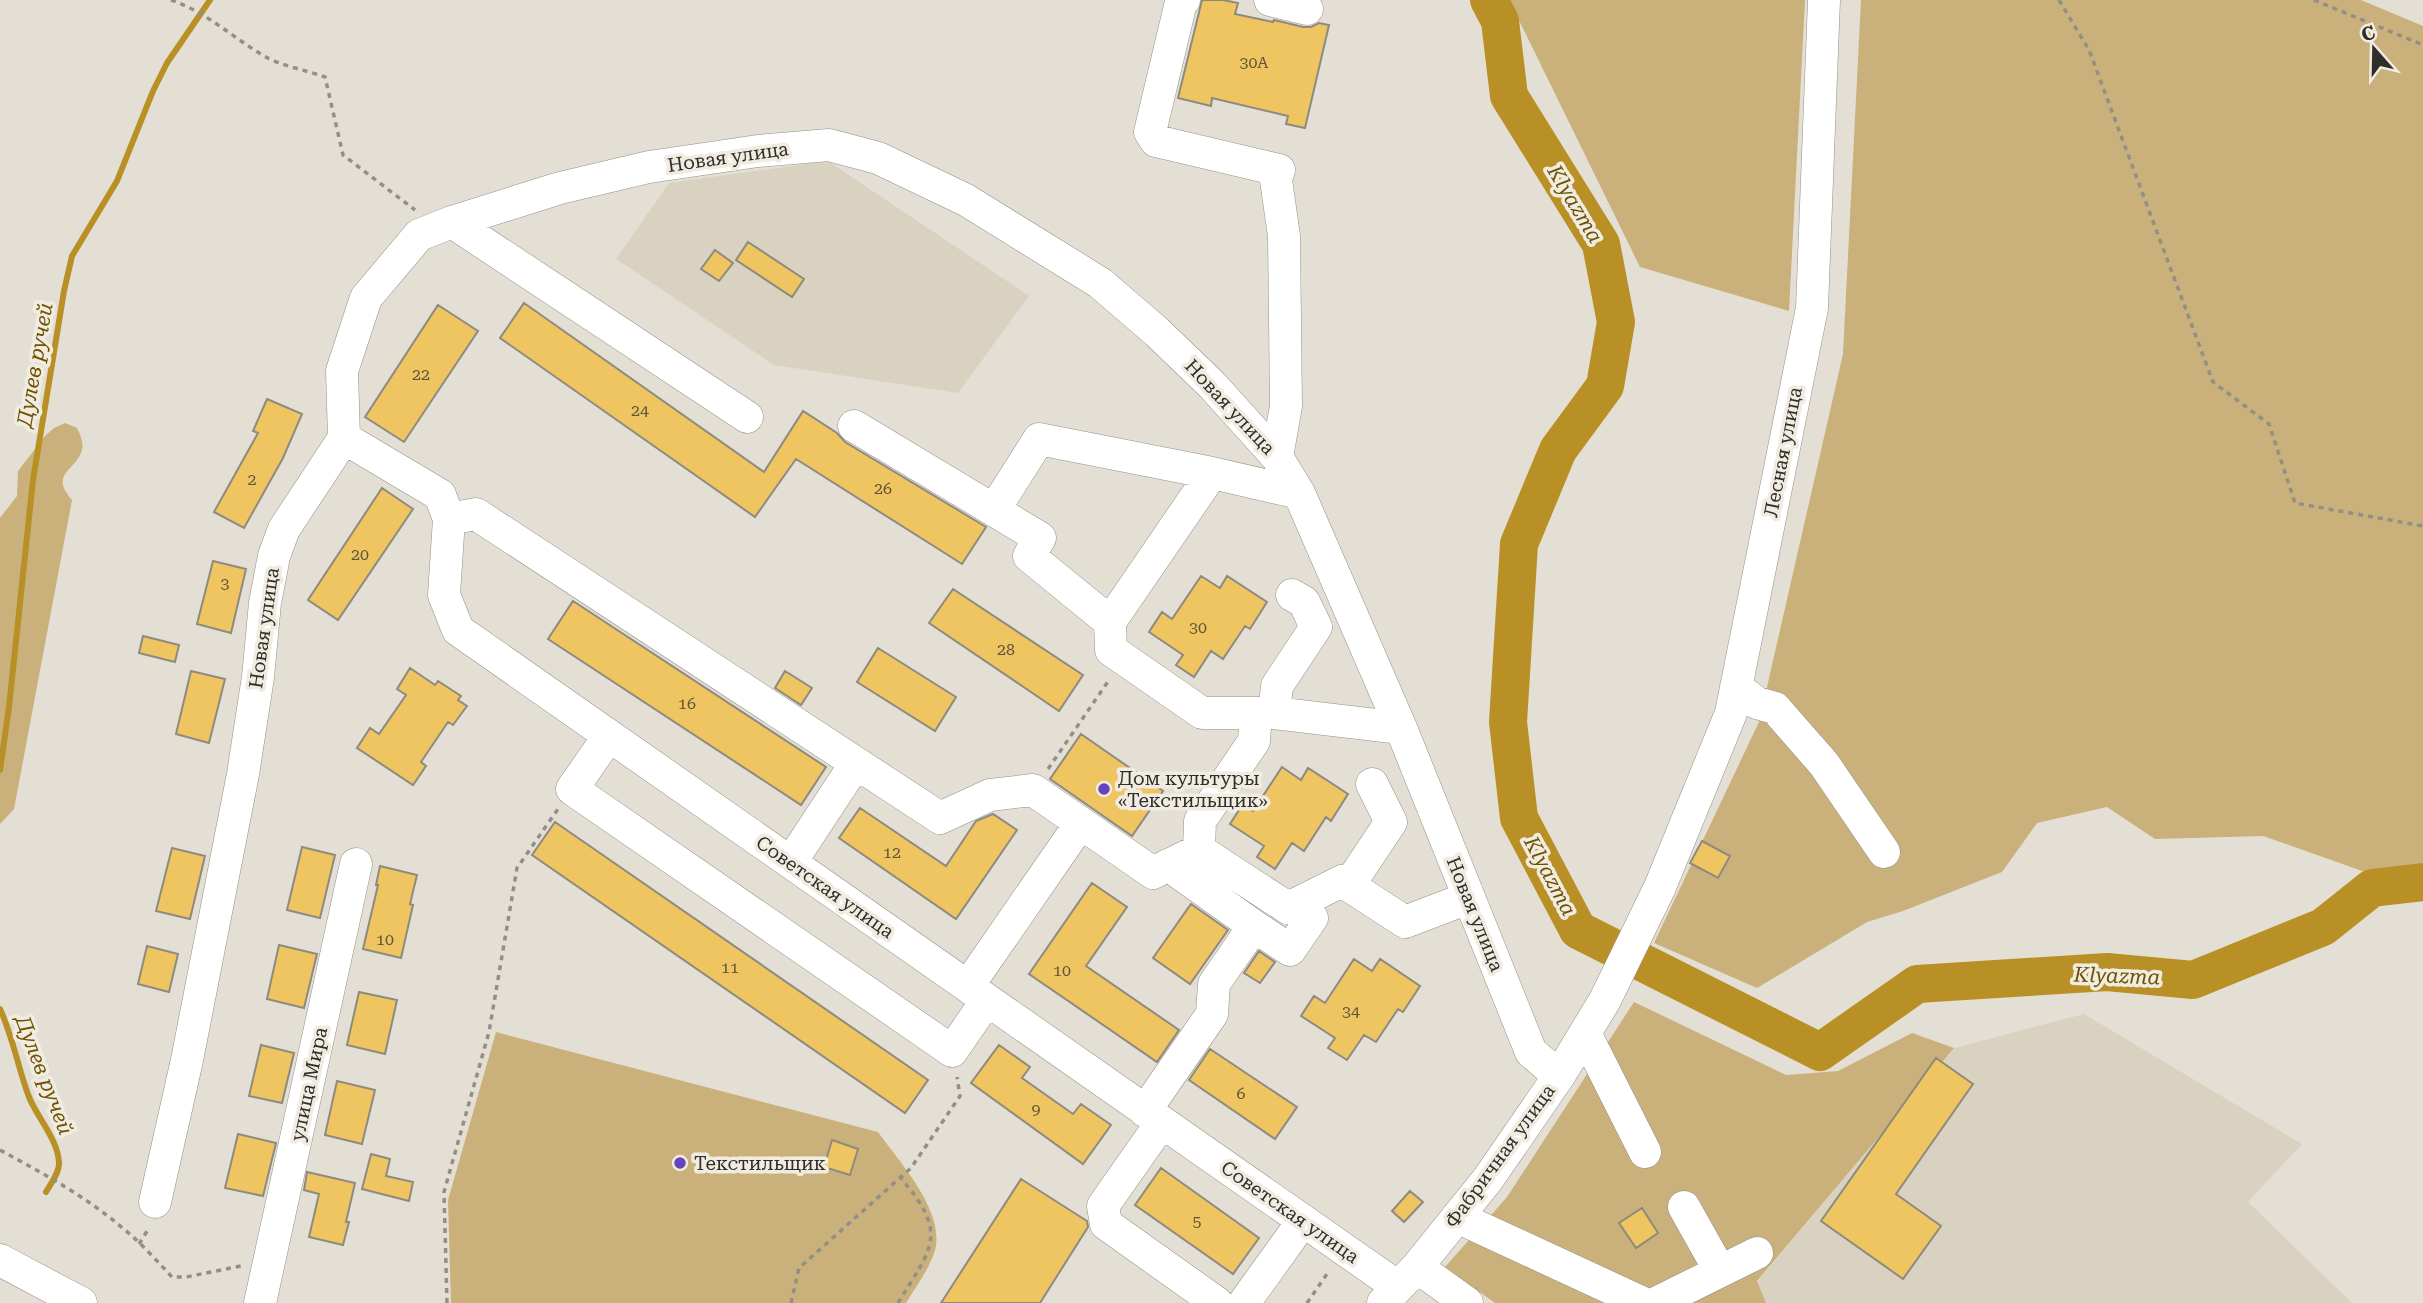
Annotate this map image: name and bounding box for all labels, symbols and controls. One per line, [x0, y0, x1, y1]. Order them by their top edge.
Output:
north arrow [2339, 14, 2409, 84]
text: С [2358, 20, 2379, 47]
house number: 30А [1239, 53, 1269, 72]
street label: Новая улица [666, 137, 791, 177]
water label: Klyazma [1542, 160, 1608, 247]
water label: Дулев ручей [12, 301, 58, 431]
street label: Новая улица [1180, 355, 1280, 460]
house number: 22 [412, 365, 430, 384]
street label: Лесная улица [1759, 384, 1807, 519]
house number: 24 [631, 401, 649, 420]
house number: 2 [248, 470, 257, 489]
house number: 26 [874, 479, 892, 498]
house number: 20 [351, 545, 369, 564]
street label: Новая улица [244, 565, 284, 690]
house number: 3 [221, 574, 230, 593]
house number: 30 [1189, 618, 1207, 637]
house number: 28 [997, 640, 1015, 659]
house number: 16 [678, 694, 696, 713]
place label: Дом культуры «Текстильщик» [1118, 767, 1268, 812]
marker: Дом культуры «Текстильщик» [1096, 781, 1112, 797]
street label: Советская улица [752, 831, 899, 944]
water label: Klyazma [1519, 831, 1581, 920]
house number: 12 [883, 843, 901, 862]
street label: Новая улица [1441, 853, 1509, 975]
house number: 10 [376, 930, 394, 949]
house number: 11 [721, 958, 739, 977]
house number: 10 [1053, 961, 1071, 980]
water label: Klyazma [2072, 962, 2161, 990]
house number: 34 [1342, 1002, 1360, 1021]
water label: Дулев ручей [10, 1010, 78, 1138]
street label: улица Мира [286, 1024, 332, 1143]
street label: Фабричная улица [1440, 1079, 1560, 1232]
house number: 6 [1237, 1084, 1246, 1103]
house number: 9 [1032, 1100, 1041, 1119]
place label: Текстильщик [694, 1152, 826, 1175]
marker: Текстильщик [672, 1155, 688, 1171]
street label: Советская улица [1217, 1156, 1364, 1269]
house number: 5 [1193, 1212, 1202, 1231]

